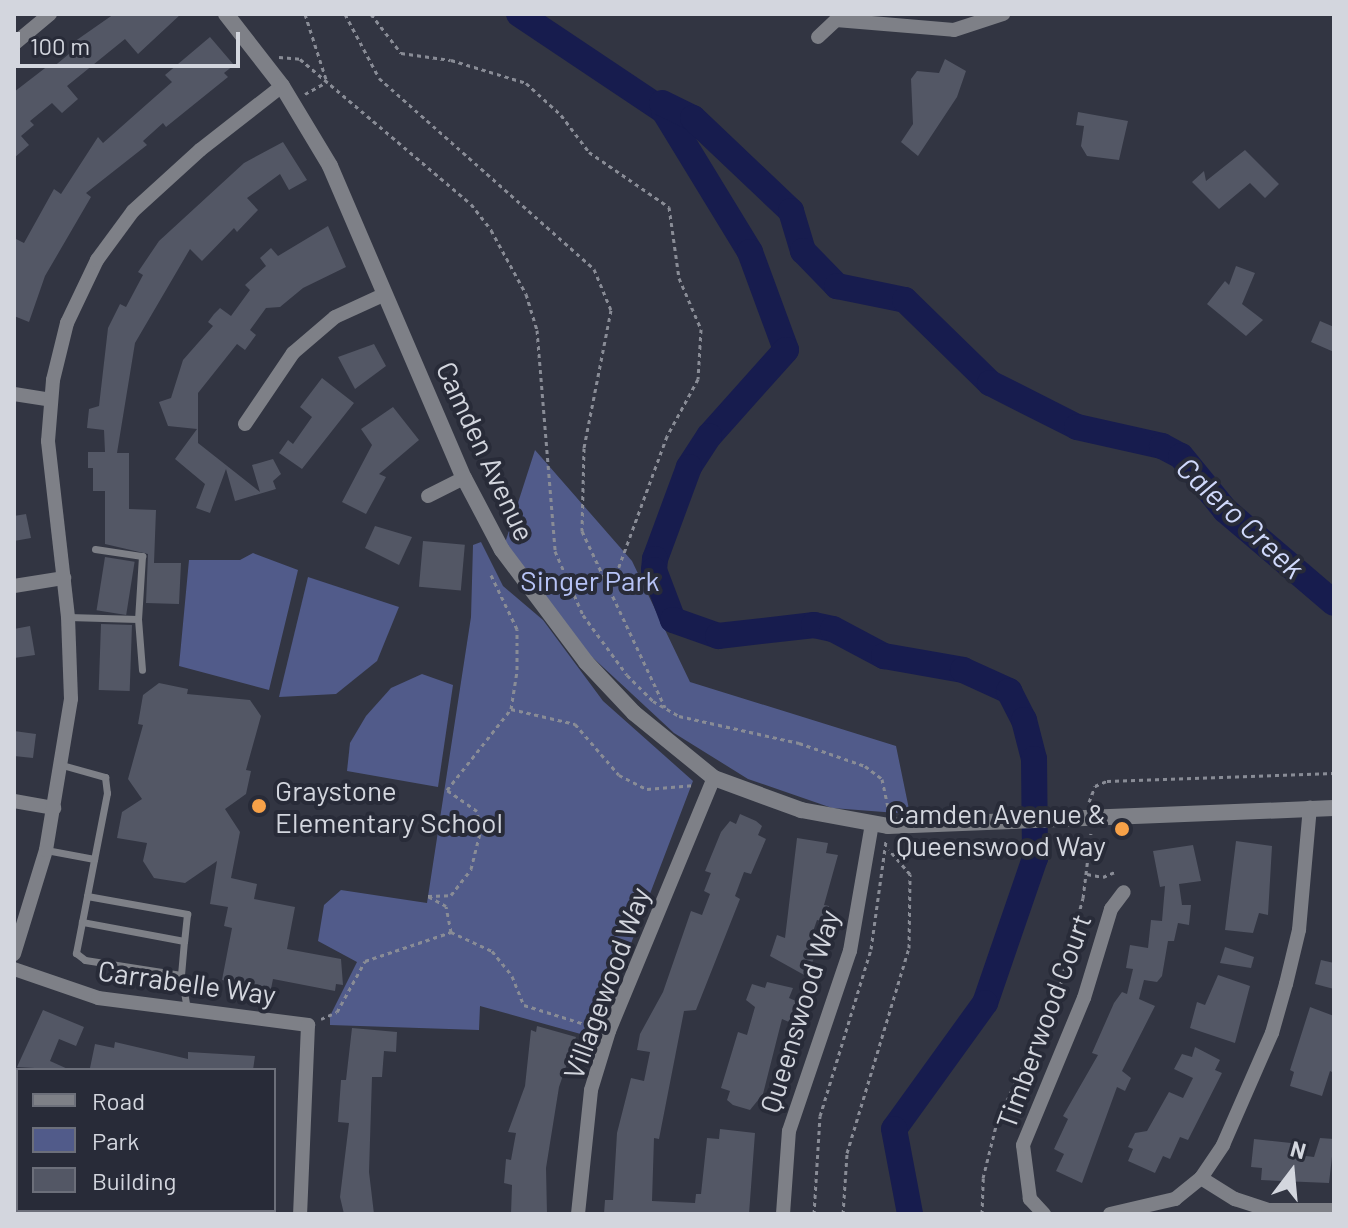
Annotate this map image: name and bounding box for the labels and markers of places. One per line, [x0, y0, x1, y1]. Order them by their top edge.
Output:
place label: Graystone Elementary School [275, 773, 503, 839]
place label: Camden Avenue & Queenswood Way [888, 796, 1106, 862]
marker: Graystone Elementary School [250, 797, 268, 815]
marker: Camden Avenue & Queenswood Way [1113, 820, 1131, 838]

